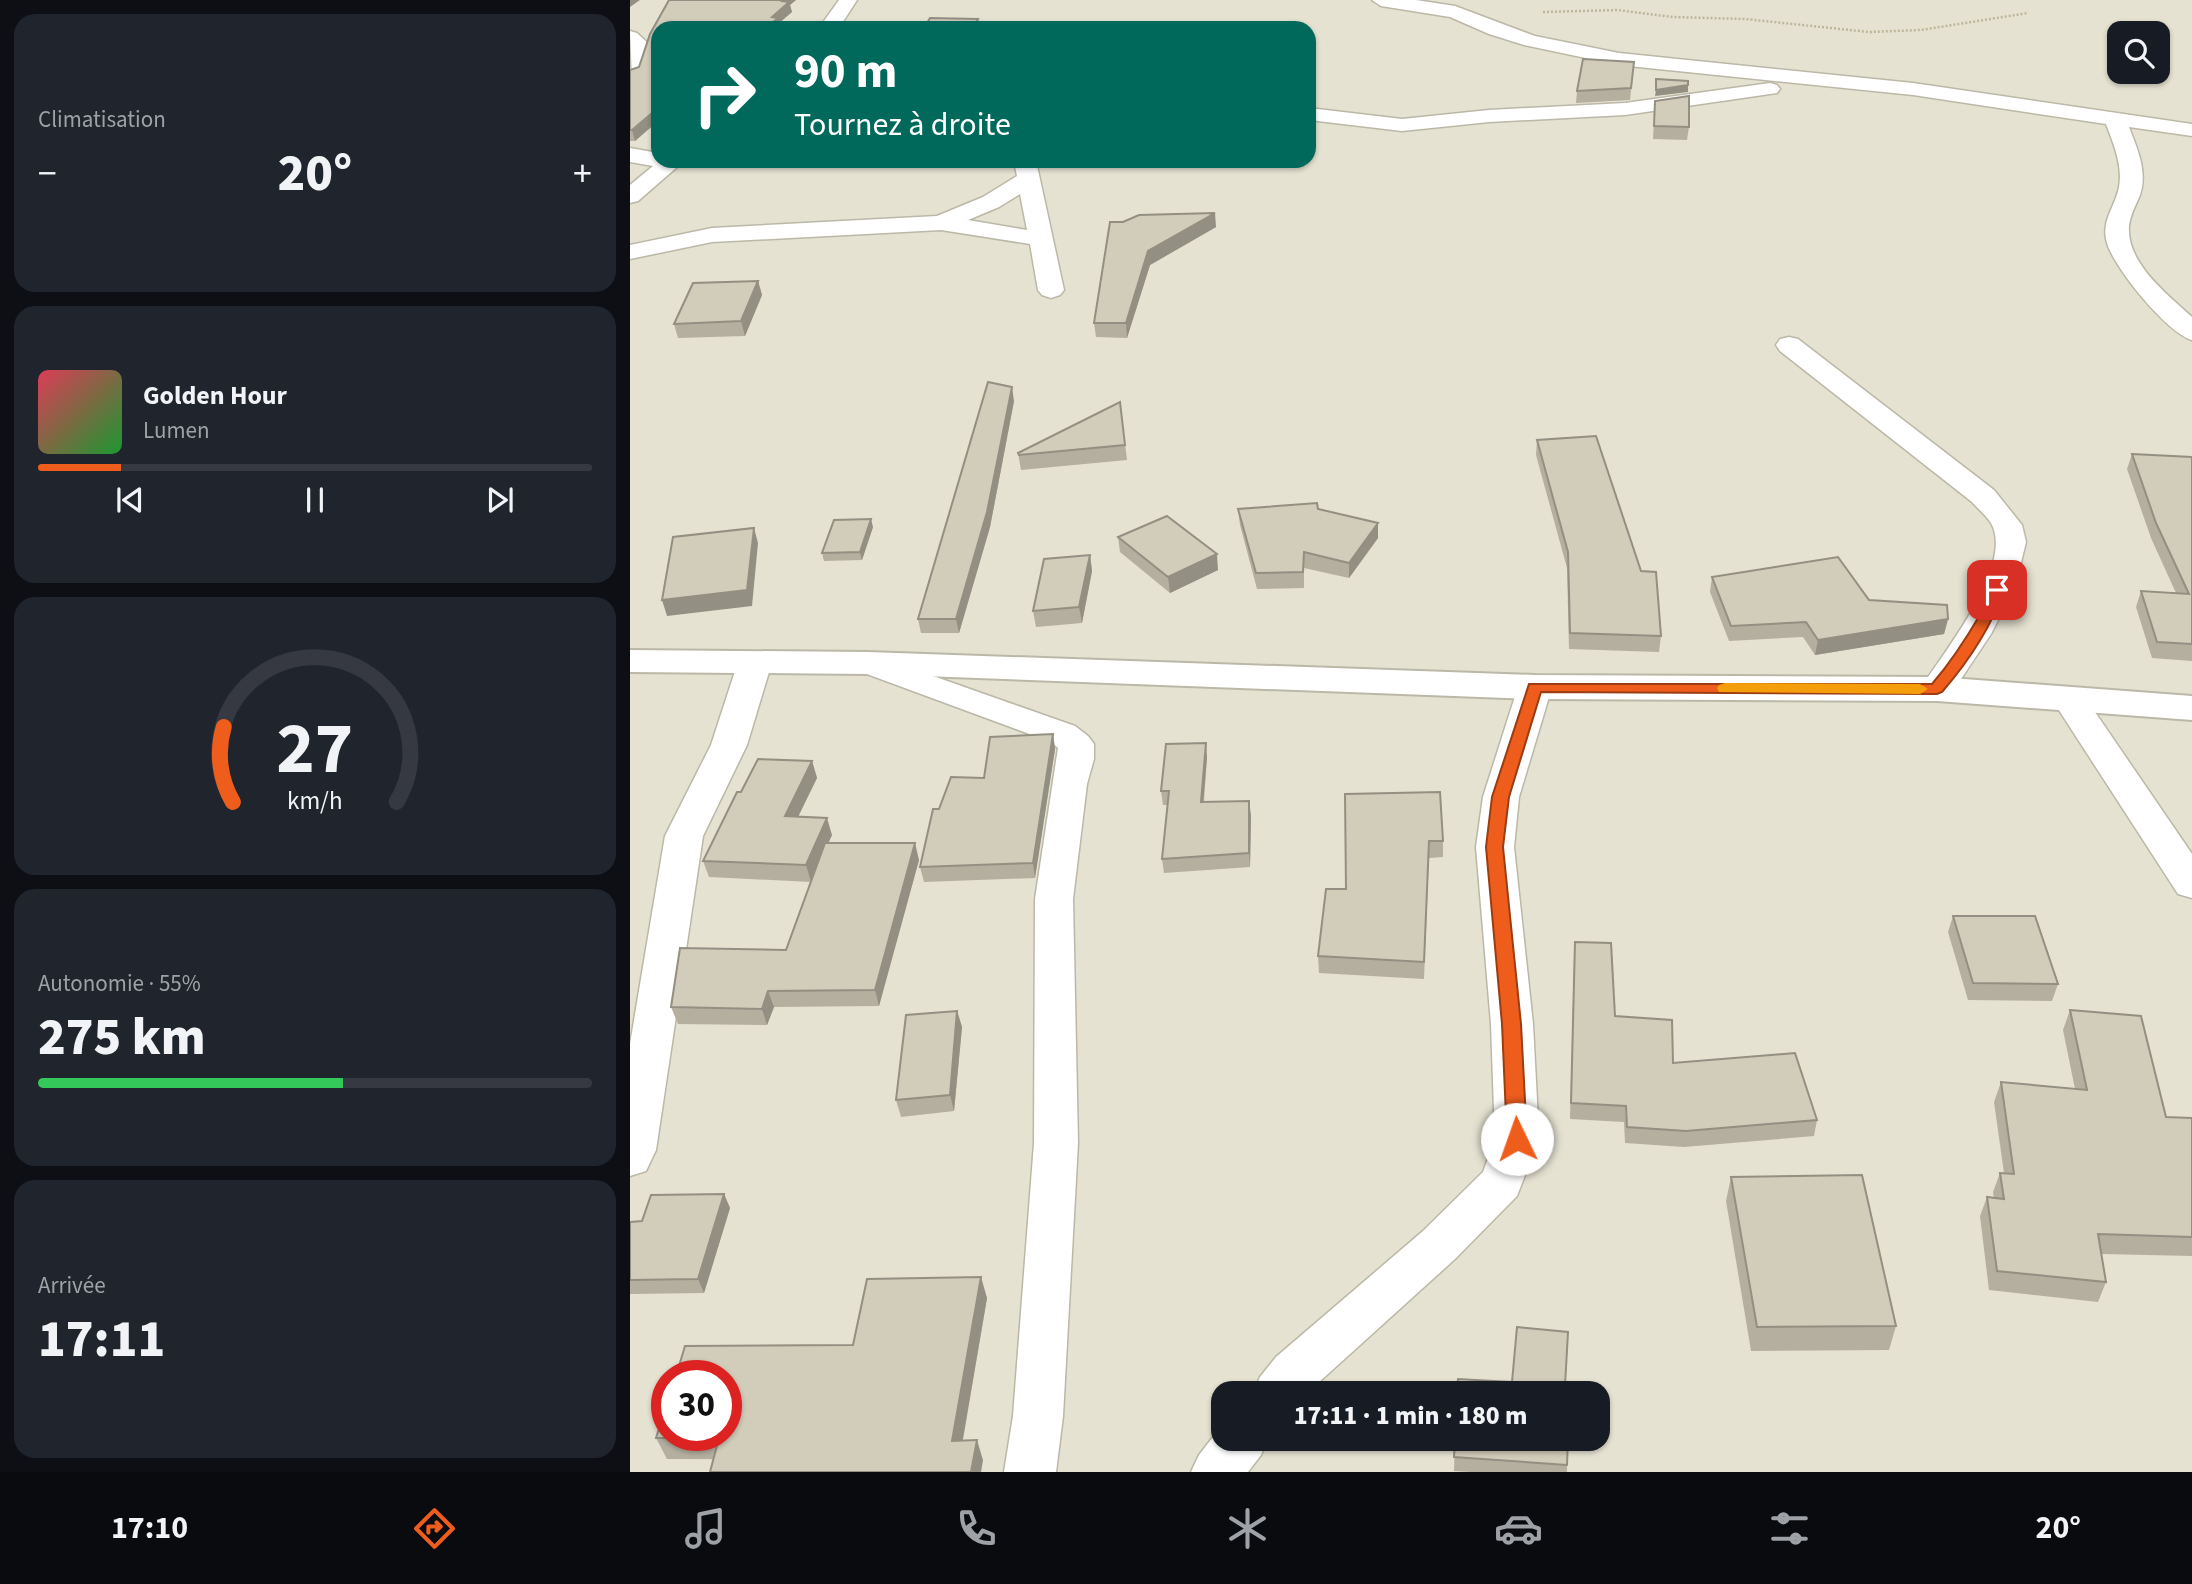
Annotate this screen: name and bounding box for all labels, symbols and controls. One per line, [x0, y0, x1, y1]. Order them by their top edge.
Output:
map controls [2107, 21, 2170, 84]
button: search [2107, 21, 2170, 84]
text: 90 m [794, 37, 898, 107]
icon: right [679, 49, 770, 140]
text: Tournez à droite [794, 102, 1011, 148]
text: Climatisation [38, 103, 166, 136]
text: 20° [278, 137, 352, 211]
text: − [38, 147, 57, 201]
text: + [573, 147, 592, 201]
text: Golden Hour [143, 377, 287, 414]
text: Lumen [143, 414, 210, 447]
icon: previous [111, 481, 149, 519]
icon: pause [296, 481, 334, 519]
icon: next [481, 481, 519, 519]
pin [1967, 560, 2027, 620]
icon: arrive [1978, 571, 2016, 609]
text: 27 [277, 697, 353, 801]
text: km/h [287, 783, 343, 819]
text: Autonomie · 55% [38, 967, 201, 1000]
text: 275 km [38, 1001, 206, 1075]
position arrow [1480, 1102, 1554, 1176]
text: Arrivée [38, 1269, 106, 1302]
text: 17:11 [38, 1303, 165, 1377]
speed limit sign: 30 [651, 1360, 742, 1451]
text: 17:11 · 1 min · 180 m [1294, 1397, 1527, 1434]
icon: directions [410, 1504, 459, 1553]
icon: music [681, 1504, 730, 1553]
icon: phone [952, 1504, 1001, 1553]
icon: climate [1223, 1504, 1272, 1553]
icon: car [1494, 1504, 1543, 1553]
icon: filters [1765, 1504, 1814, 1553]
text: 17:10 [111, 1505, 188, 1551]
text: 20° [2035, 1505, 2081, 1551]

